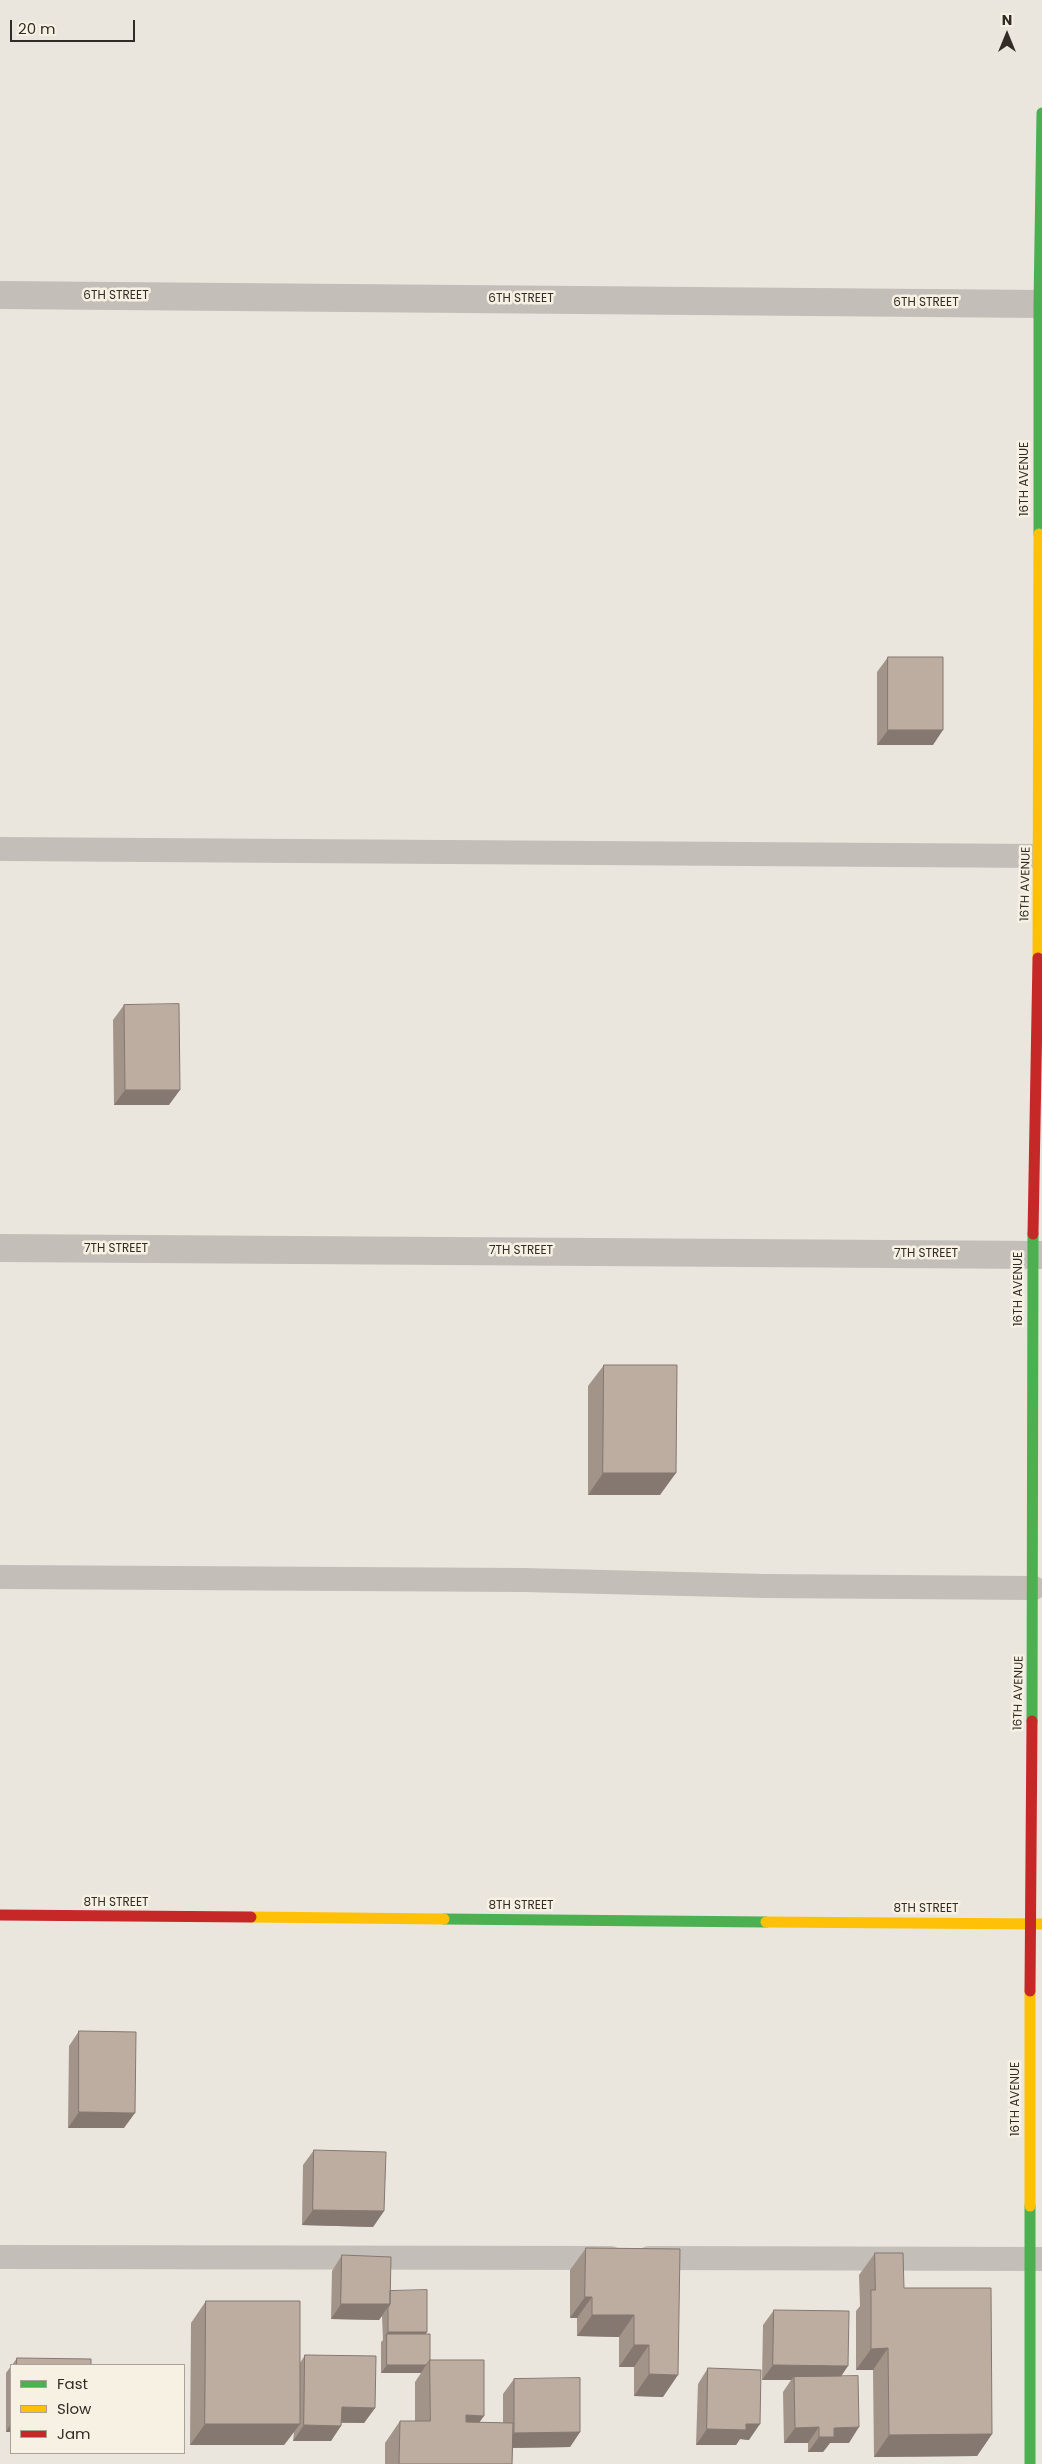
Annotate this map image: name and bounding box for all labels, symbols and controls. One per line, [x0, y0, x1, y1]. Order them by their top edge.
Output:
scale bar [12, 10, 138, 42]
north arrow [982, 10, 1032, 60]
text: N [1002, 10, 1012, 30]
text: 20 m [18, 18, 56, 39]
street label: 6TH STREET [83, 289, 149, 303]
street label: 6TH STREET [488, 292, 554, 306]
street label: 6TH STREET [893, 296, 959, 310]
street label: 16TH AVENUE [1018, 442, 1032, 516]
street label: 16TH AVENUE [1018, 847, 1034, 921]
street label: 7TH STREET [84, 1242, 148, 1256]
street label: 7TH STREET [489, 1244, 553, 1258]
street label: 7TH STREET [894, 1247, 958, 1261]
street label: 16TH AVENUE [1012, 1252, 1026, 1326]
street label: 16TH AVENUE [1011, 1656, 1027, 1730]
street label: 8TH STREET [83, 1896, 149, 1910]
street label: 8TH STREET [488, 1899, 554, 1913]
street label: 8TH STREET [893, 1902, 959, 1916]
street label: 16TH AVENUE [1009, 2062, 1023, 2136]
legend [10, 2364, 185, 2454]
text: Fast [57, 2373, 88, 2394]
text: Slow [57, 2398, 91, 2419]
text: Jam [57, 2423, 91, 2444]

